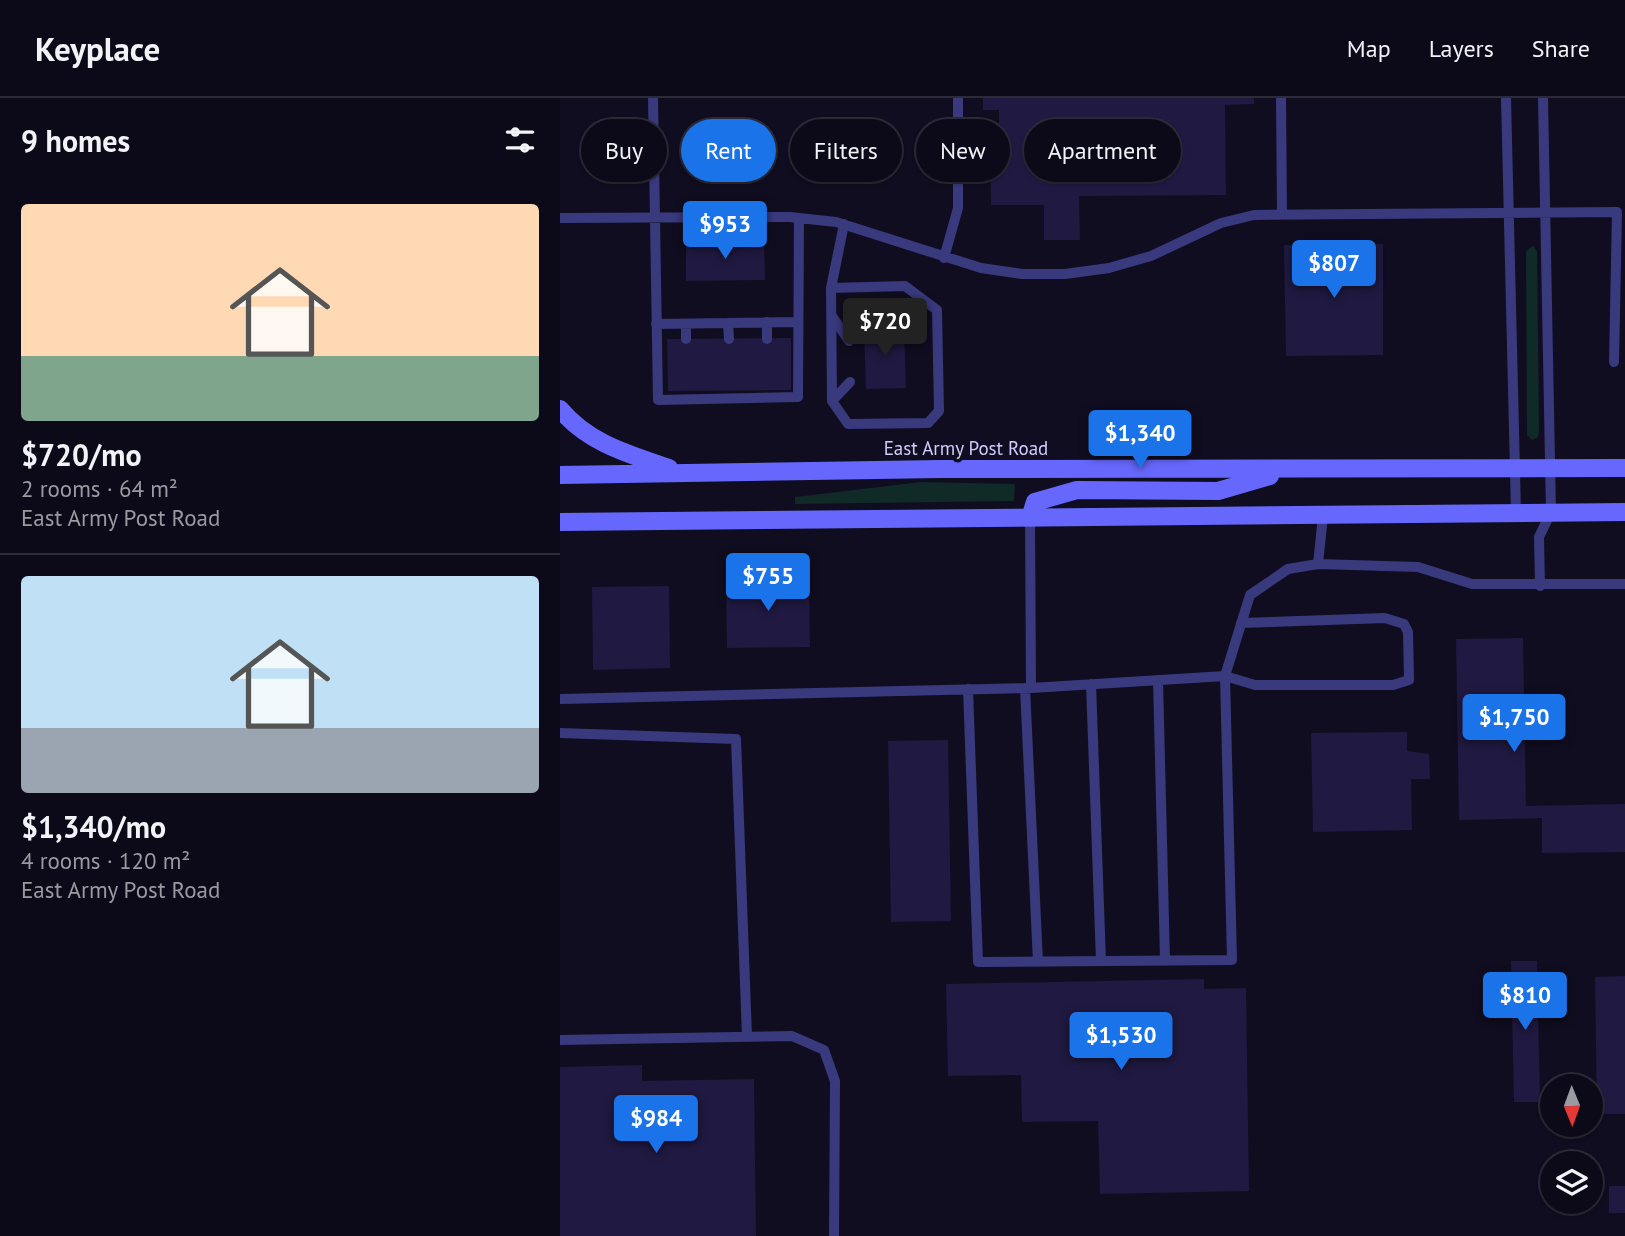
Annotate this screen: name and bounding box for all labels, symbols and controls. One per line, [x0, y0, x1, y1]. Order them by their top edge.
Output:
text: Keyplace [35, 27, 160, 70]
text: Map [1347, 33, 1391, 64]
text: Layers [1429, 33, 1494, 64]
text: Share [1532, 33, 1590, 64]
chip: Buy [581, 119, 667, 182]
chip: Rent [681, 119, 776, 182]
chip: Filters [790, 119, 902, 182]
chip: New [916, 119, 1010, 182]
chip: Apartment [1024, 119, 1181, 182]
text: 9 homes [21, 121, 130, 160]
icon: filters [501, 121, 539, 159]
pin: $953 [684, 202, 766, 261]
text: $953 [699, 209, 751, 238]
pin: $807 [1293, 240, 1375, 300]
text: $807 [1308, 248, 1360, 277]
icon: home [217, 249, 343, 375]
pin: $720 [844, 299, 926, 358]
text: $720 [859, 306, 911, 335]
pin: $1,340 [1083, 410, 1197, 470]
text: $1,340 [1104, 418, 1176, 447]
text: $720/mo [21, 435, 142, 474]
street label: East Army Post Road [884, 436, 1048, 460]
text: 2 rooms · 64 m² [21, 474, 178, 503]
text: East Army Post Road [21, 503, 220, 532]
pin: $755 [727, 554, 809, 613]
text: $755 [742, 561, 794, 590]
icon: home [217, 621, 343, 747]
pin: $1,750 [1457, 694, 1571, 754]
text: $1,750 [1478, 702, 1550, 731]
text: $1,340/mo [21, 807, 166, 846]
text: 4 rooms · 120 m² [21, 846, 190, 875]
text: East Army Post Road [21, 875, 220, 904]
pin: $810 [1484, 972, 1566, 1032]
text: $810 [1499, 980, 1551, 1009]
pin: $1,530 [1064, 1012, 1178, 1072]
text: $1,530 [1085, 1020, 1157, 1049]
north arrow [1540, 1074, 1603, 1138]
map controls [1540, 1074, 1603, 1214]
pin: $984 [615, 1096, 697, 1155]
text: $984 [630, 1103, 682, 1132]
button: layers [1540, 1151, 1603, 1214]

